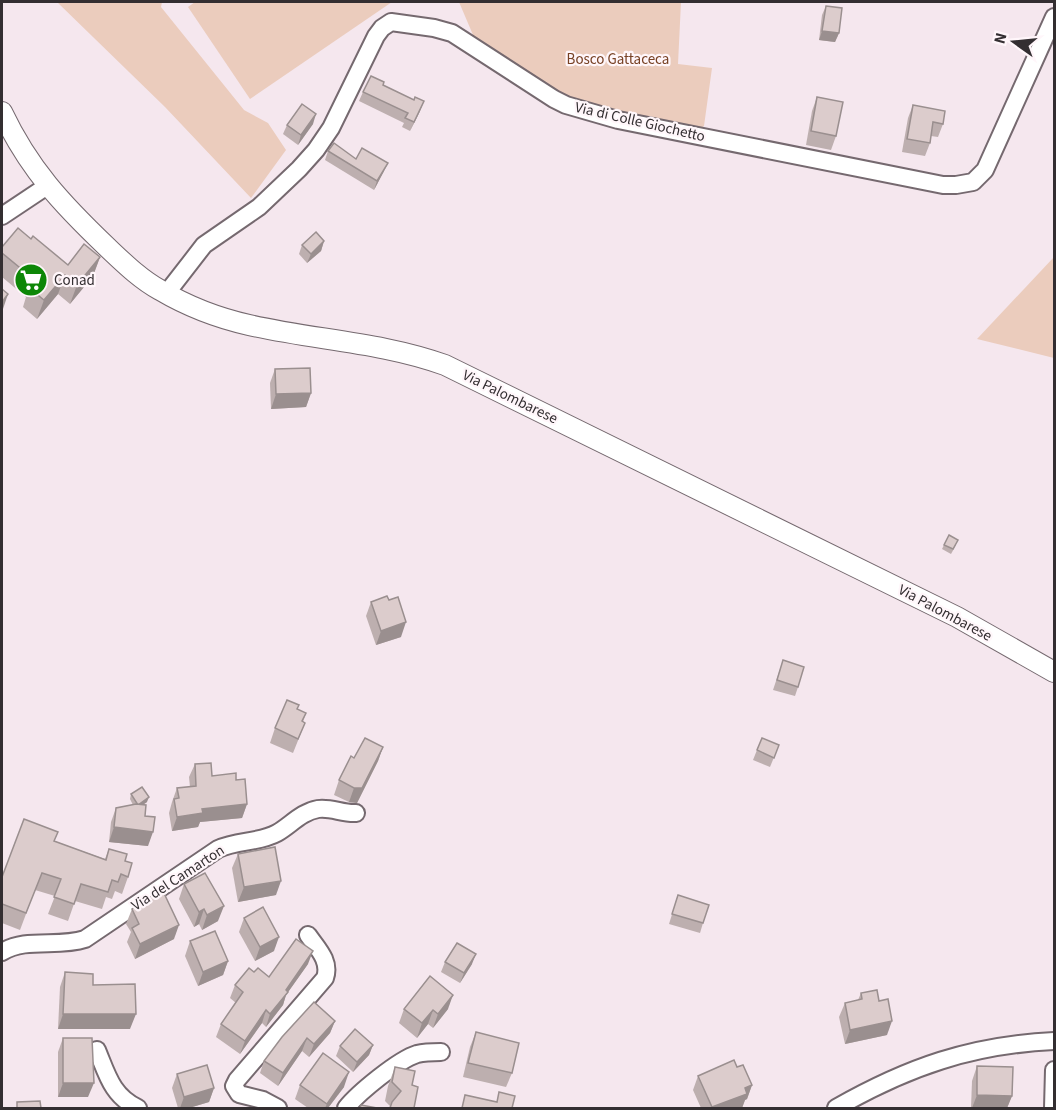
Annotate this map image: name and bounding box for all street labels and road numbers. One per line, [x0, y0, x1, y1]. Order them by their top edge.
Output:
street label: Via di Colle Giochetto [573, 97, 707, 147]
street label: Via Palombarese [459, 365, 561, 429]
street label: Via Palombarese [894, 579, 996, 647]
street label: Via del Camarton [127, 840, 229, 916]

